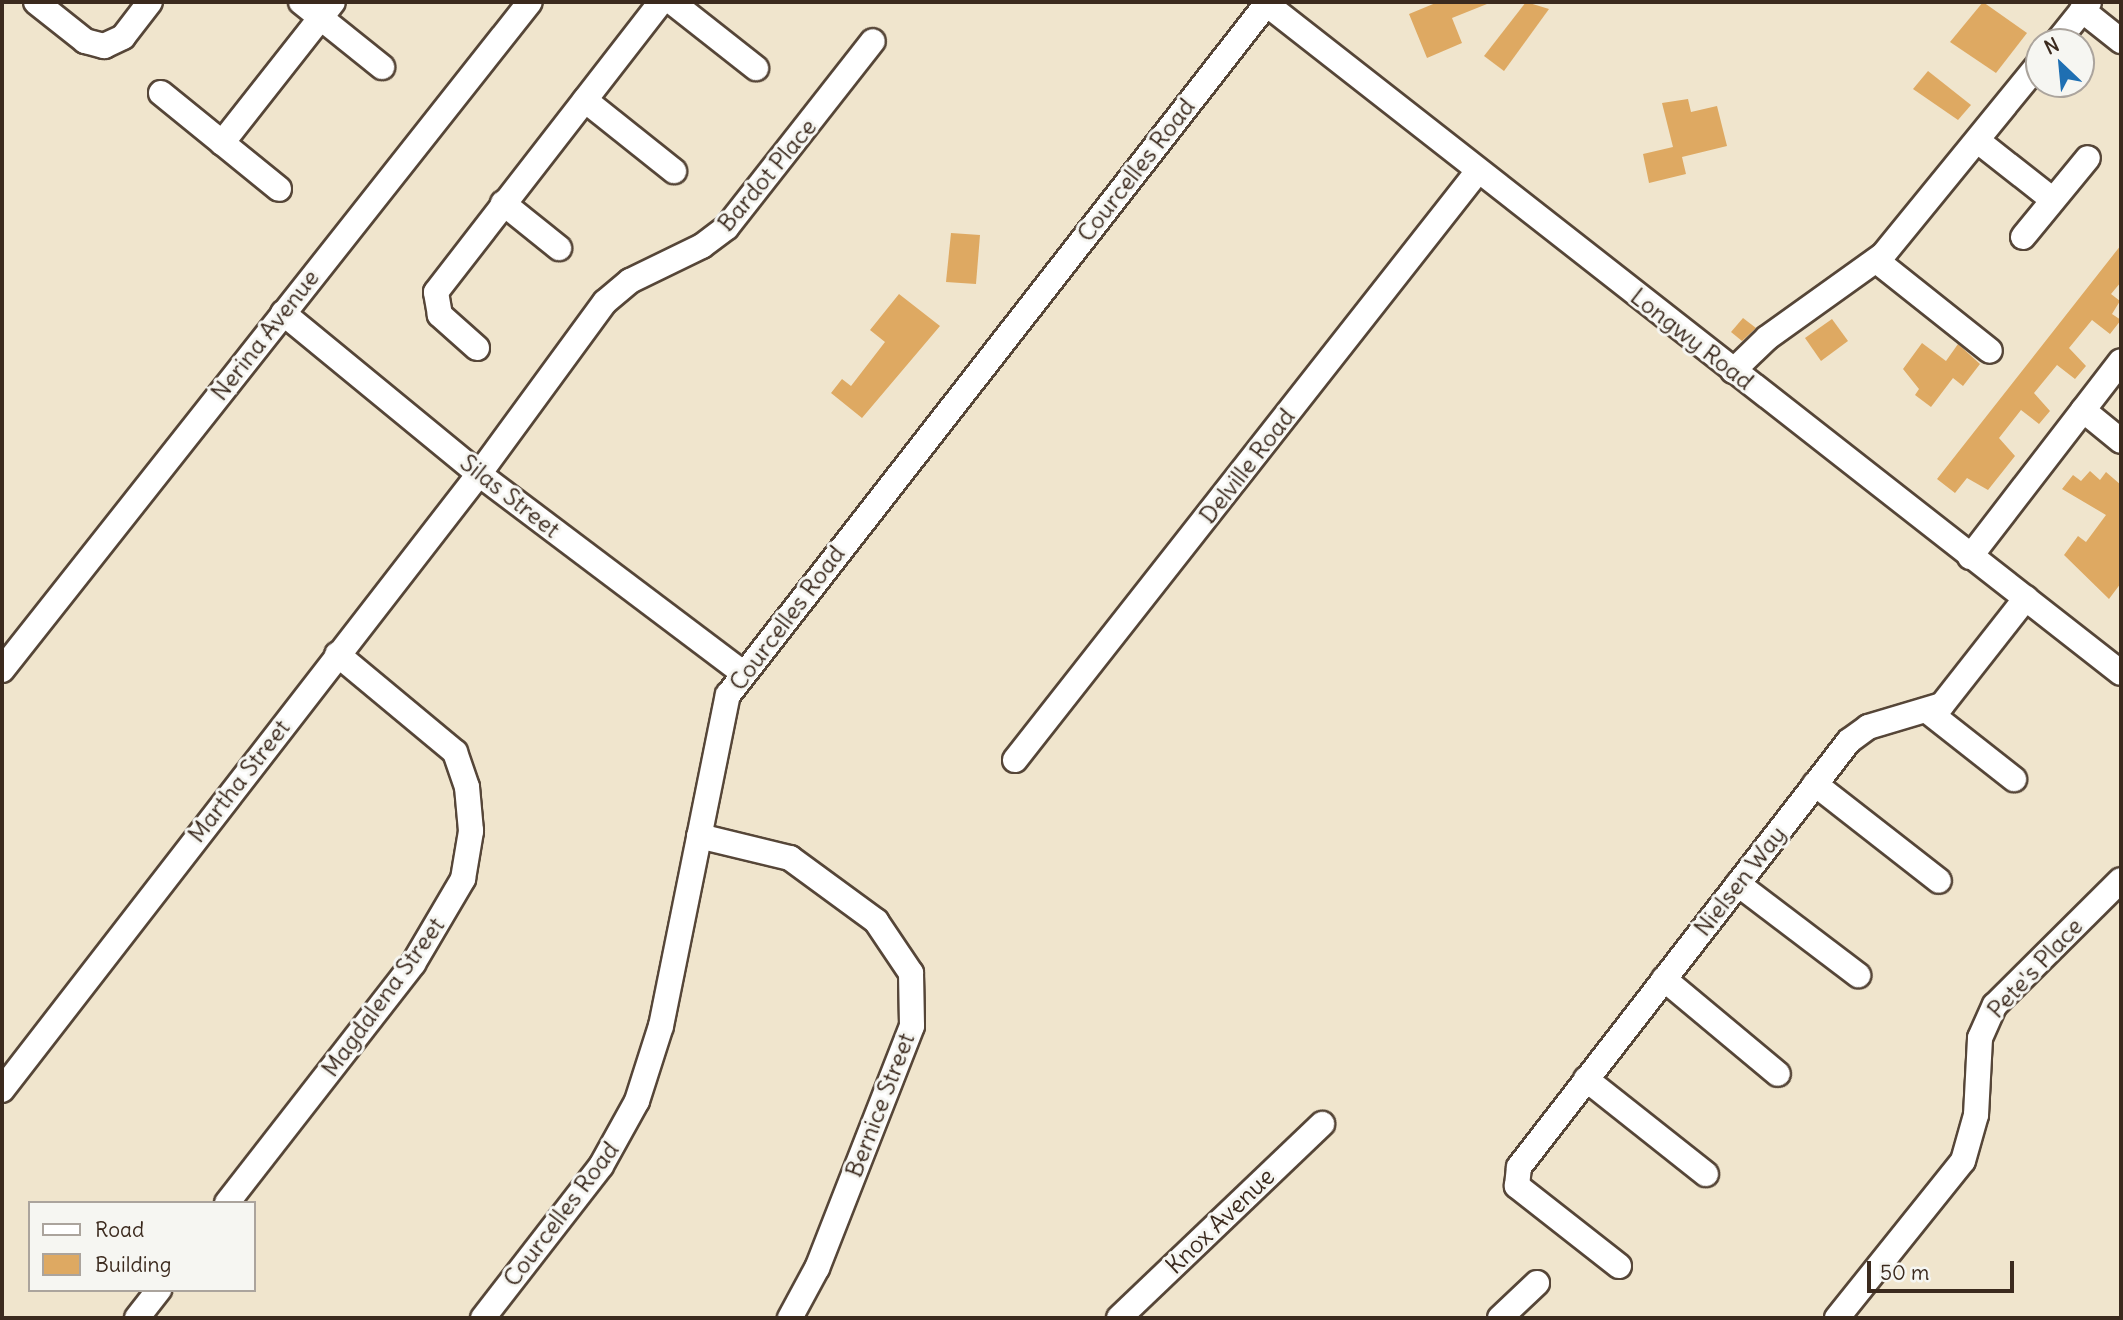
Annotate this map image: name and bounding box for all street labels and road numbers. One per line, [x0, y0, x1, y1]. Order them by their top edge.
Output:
street label: Courcelles Road [1071, 93, 1201, 247]
street label: Bardot Place [712, 113, 822, 237]
street label: Nerina Avenue [205, 264, 325, 406]
street label: Longwy Road [1625, 282, 1759, 396]
street label: Delville Road [1193, 403, 1301, 529]
street label: Silas Street [454, 448, 566, 544]
street label: Courcelles Road [723, 540, 851, 696]
street label: Martha Street [182, 714, 296, 848]
street label: Nielsen Way [1688, 820, 1792, 942]
street label: Magdalena Street [316, 912, 450, 1082]
street label: Pete's Place [1981, 912, 2089, 1024]
street label: Bernice Street [839, 1029, 921, 1181]
street label: Courcelles Road [497, 1136, 625, 1292]
street label: Knox Avenue [1160, 1162, 1280, 1280]

